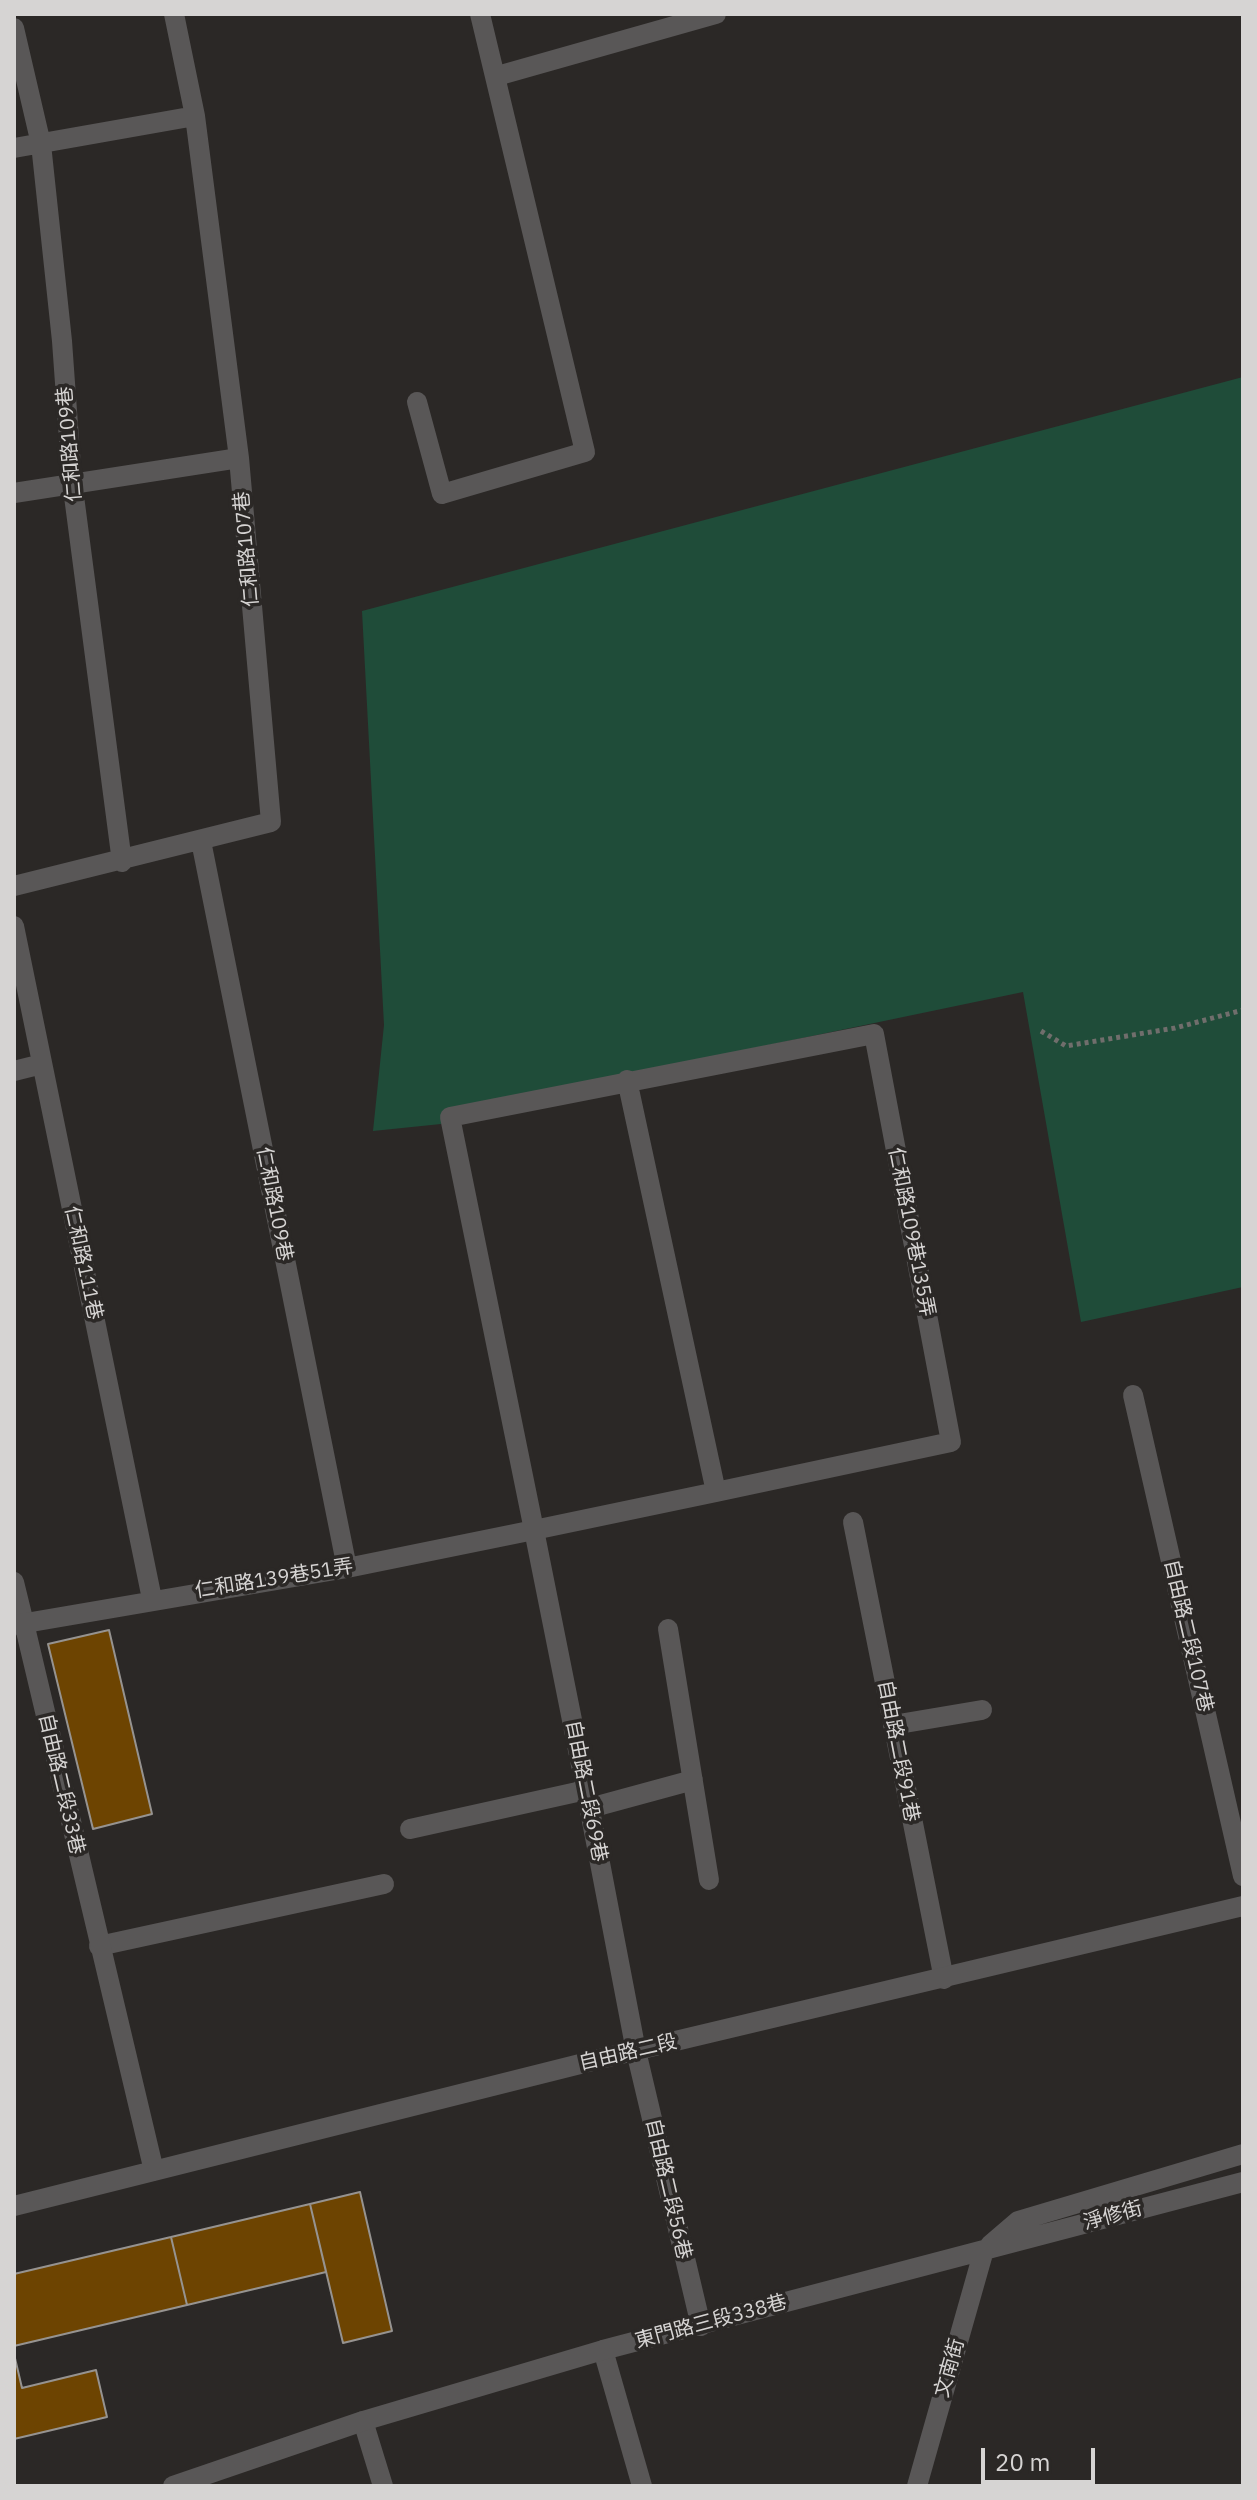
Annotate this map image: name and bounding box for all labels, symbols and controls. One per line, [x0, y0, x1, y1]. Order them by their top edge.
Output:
street label: 仁和路109巷 [53, 385, 87, 503]
street label: 仁和路107巷 [230, 490, 264, 608]
street label: 仁和路109巷 [251, 1145, 297, 1263]
street label: 仁和路109巷135弄 [883, 1145, 939, 1319]
street label: 仁和路111巷 [59, 1204, 107, 1322]
street label: 仁和路139巷51弄 [193, 1555, 355, 1603]
street label: 自由路二段107巷 [1159, 1557, 1217, 1715]
street label: 自由路二段91巷 [872, 1678, 924, 1824]
street label: 自由路二段33巷 [33, 1711, 89, 1857]
street label: 自由路二段69巷 [560, 1718, 612, 1864]
street label: 自由路二段 [577, 2030, 679, 2076]
street label: 自由路二段56巷 [640, 2116, 696, 2262]
street label: 淨修街 [1081, 2197, 1145, 2235]
street label: 東門路三段338巷 [633, 2290, 789, 2354]
street label: 文南街 [930, 2336, 970, 2400]
scale bar [985, 2432, 1099, 2482]
text: 20 m [995, 2446, 1050, 2478]

